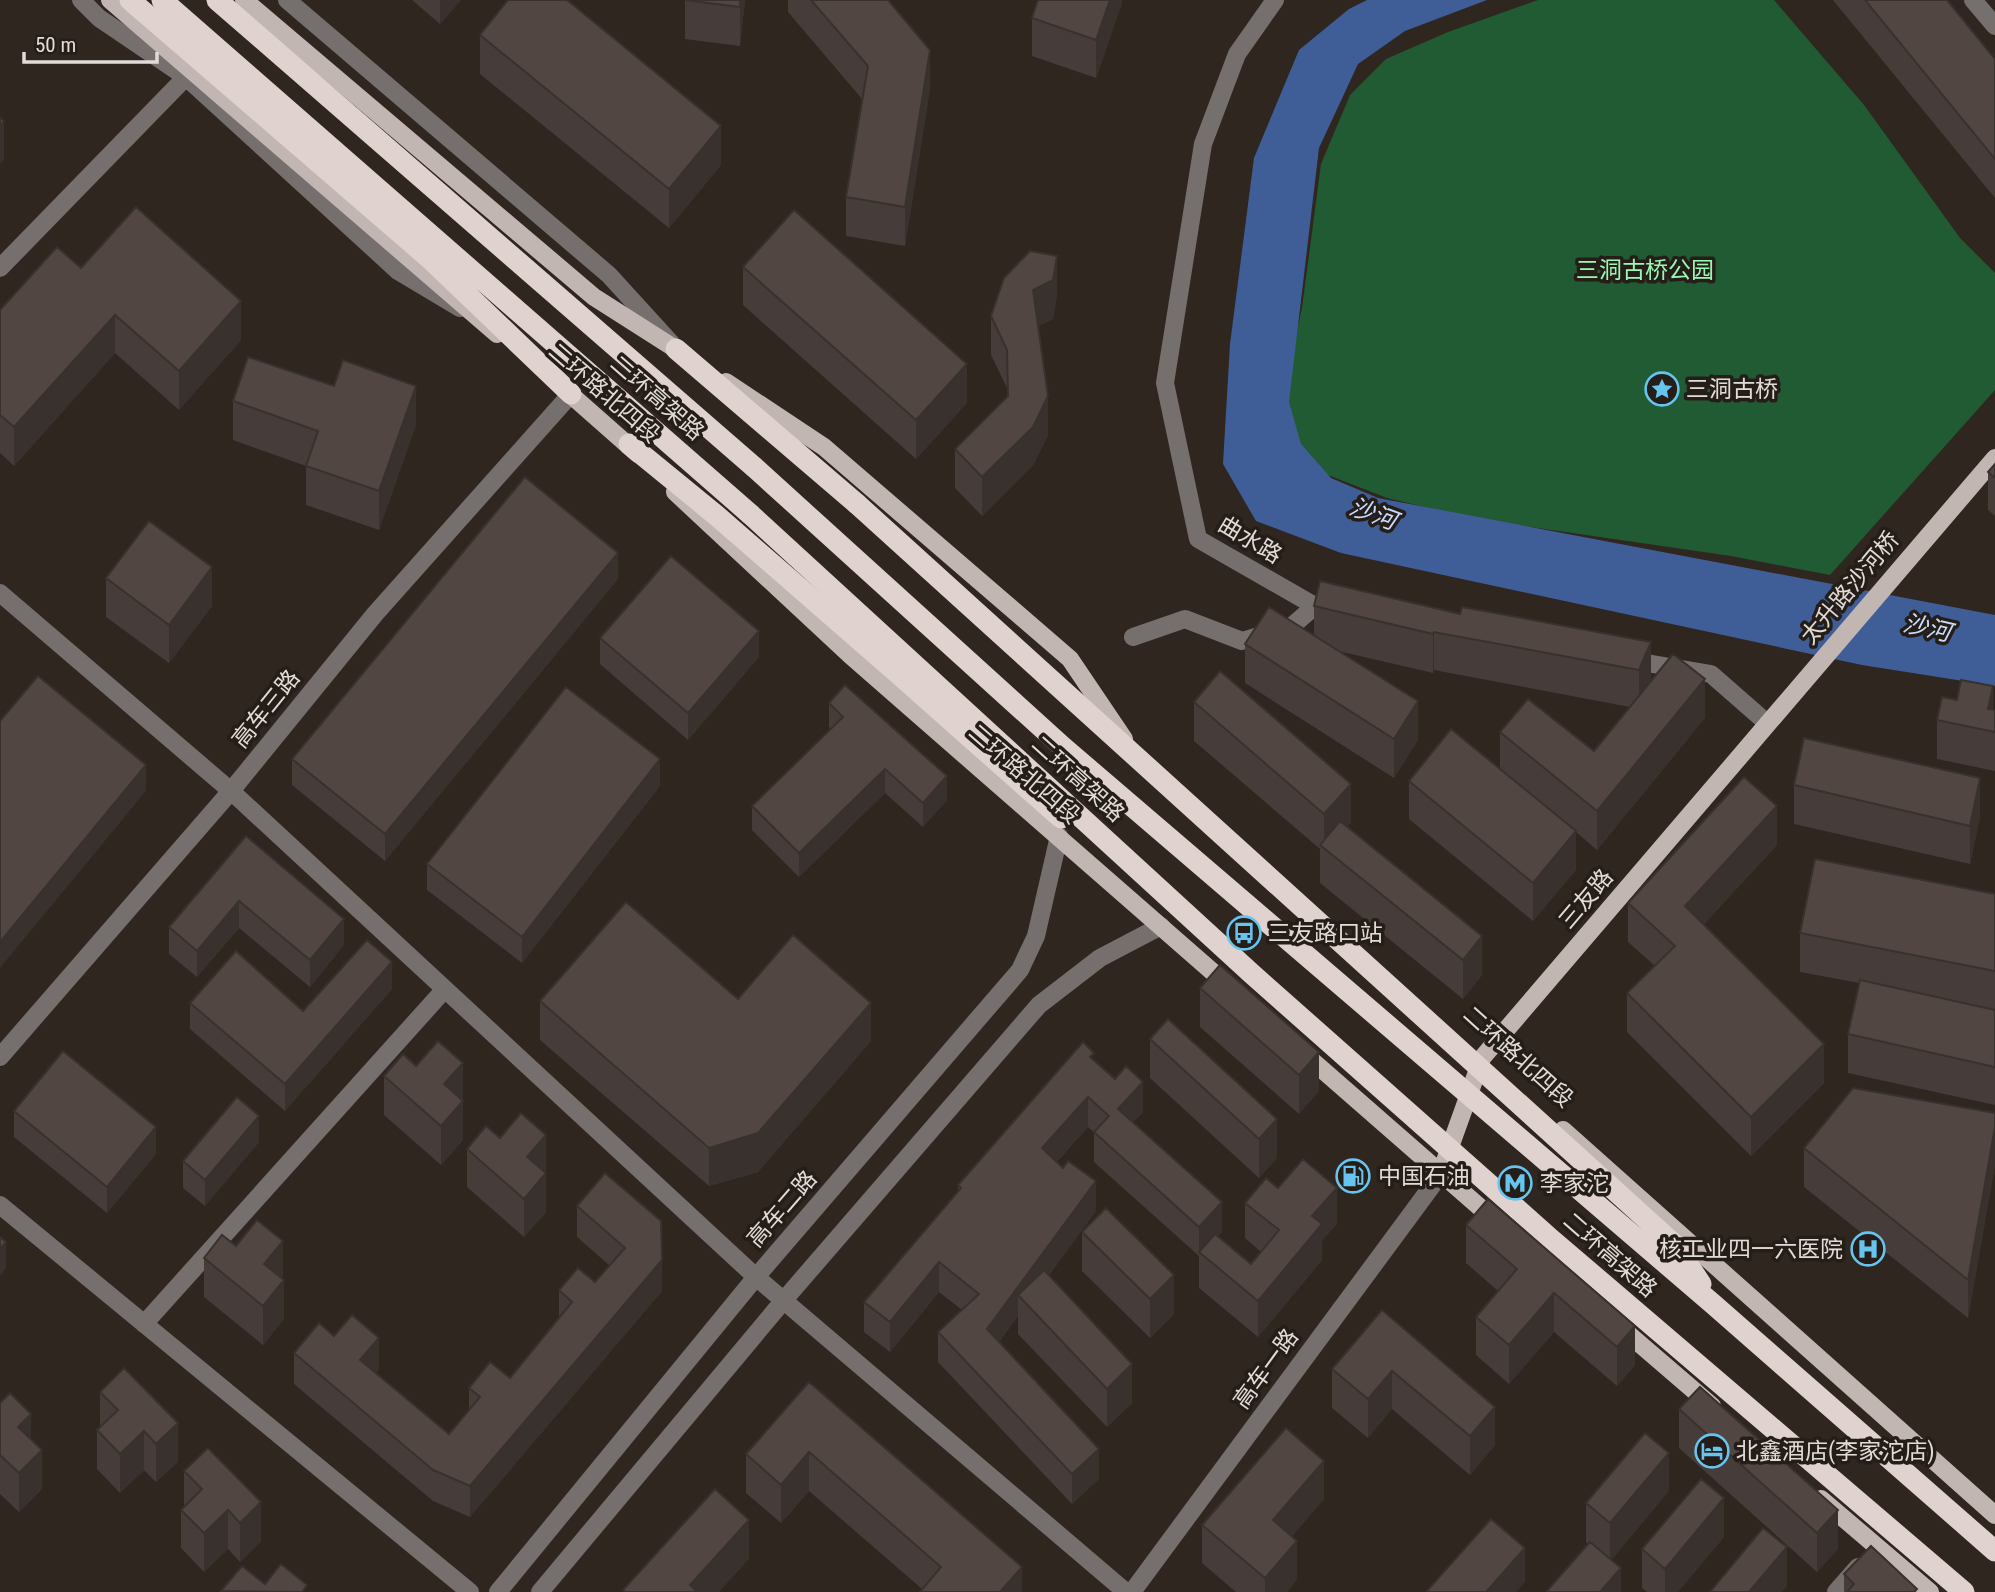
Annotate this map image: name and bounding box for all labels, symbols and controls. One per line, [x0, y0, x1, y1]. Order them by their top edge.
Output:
scale bar [24, 21, 158, 65]
text: 50 m [35, 33, 76, 57]
park label: 三洞古桥公园 [1576, 257, 1714, 284]
street label: 二环路北四段 [543, 338, 665, 448]
street label: 二环高架路 [605, 350, 709, 446]
place icon: 三洞古桥 [1643, 370, 1681, 408]
place label: 三洞古桥 [1686, 376, 1778, 403]
water label: 沙河 [1346, 493, 1404, 537]
street label: 曲水路 [1213, 511, 1287, 569]
street label: 太升路沙河桥 [1795, 526, 1905, 650]
water label: 沙河 [1900, 609, 1957, 648]
street label: 高车三路 [227, 665, 305, 753]
street label: 二环路北四段 [963, 719, 1085, 829]
street label: 二环高架路 [1026, 730, 1130, 828]
street label: 三友路 [1553, 864, 1619, 934]
bus stop icon: 三友路口站 [1225, 914, 1263, 952]
place label: 三友路口站 [1268, 920, 1383, 947]
street label: 二环路北四段 [1458, 1001, 1578, 1113]
fuel station icon: 中国石油 [1334, 1157, 1372, 1195]
place label: 中国石油 [1378, 1163, 1470, 1190]
metro station icon: 李家沱 [1496, 1164, 1534, 1202]
street label: 高车二路 [742, 1165, 822, 1253]
place label: 李家沱 [1540, 1170, 1609, 1197]
street label: 二环高架路 [1558, 1207, 1662, 1303]
hospital icon: 核工业四一六医院 [1849, 1230, 1887, 1268]
place label: 核工业四一六医院 [1659, 1236, 1843, 1263]
street label: 高车一路 [1228, 1324, 1304, 1414]
hotel icon: 北鑫酒店(李家沱店) [1693, 1432, 1731, 1470]
place label: 北鑫酒店(李家沱店) [1736, 1438, 1935, 1465]

